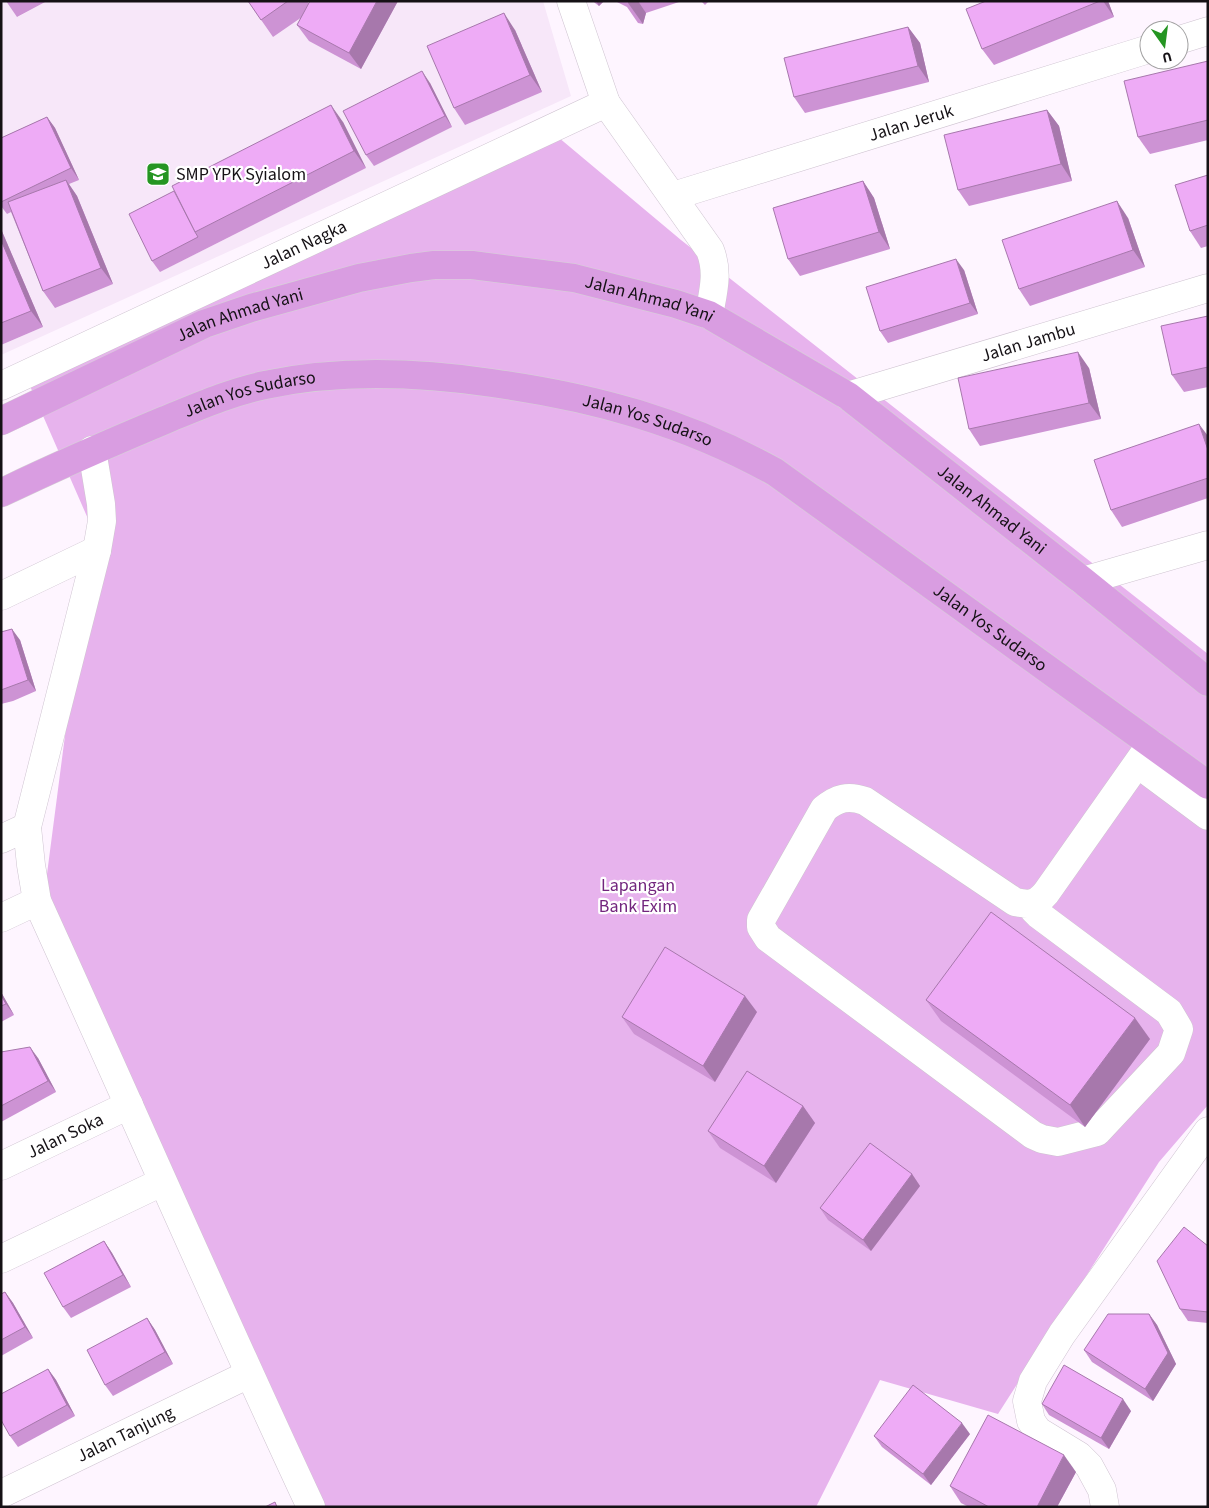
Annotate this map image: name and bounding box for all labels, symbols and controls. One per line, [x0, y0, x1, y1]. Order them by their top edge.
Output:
north arrow [1139, 20, 1189, 70]
text: U [1160, 46, 1174, 67]
street label: Jalan Jeruk [865, 98, 956, 147]
school or university icon: SMP YPK Syialom [145, 161, 171, 187]
place label: SMP YPK Syialom [176, 162, 306, 187]
street label: Jalan Nagka [256, 214, 351, 275]
street label: Jalan Ahmad Yani [582, 269, 719, 328]
street label: Jalan Ahmad Yani [172, 282, 306, 348]
street label: Jalan Jambu [978, 316, 1078, 368]
street label: Jalan Yos Sudarso [180, 365, 317, 423]
street label: Jalan Yos Sudarso [580, 387, 717, 452]
street label: Jalan Ahmad Yani [932, 459, 1052, 560]
street label: Jalan Yos Sudarso [928, 578, 1053, 678]
park label: Lapangan Bank Exim [599, 873, 677, 919]
street label: Jalan Soka [23, 1107, 108, 1164]
street label: Jalan Tanjung [72, 1400, 178, 1468]

